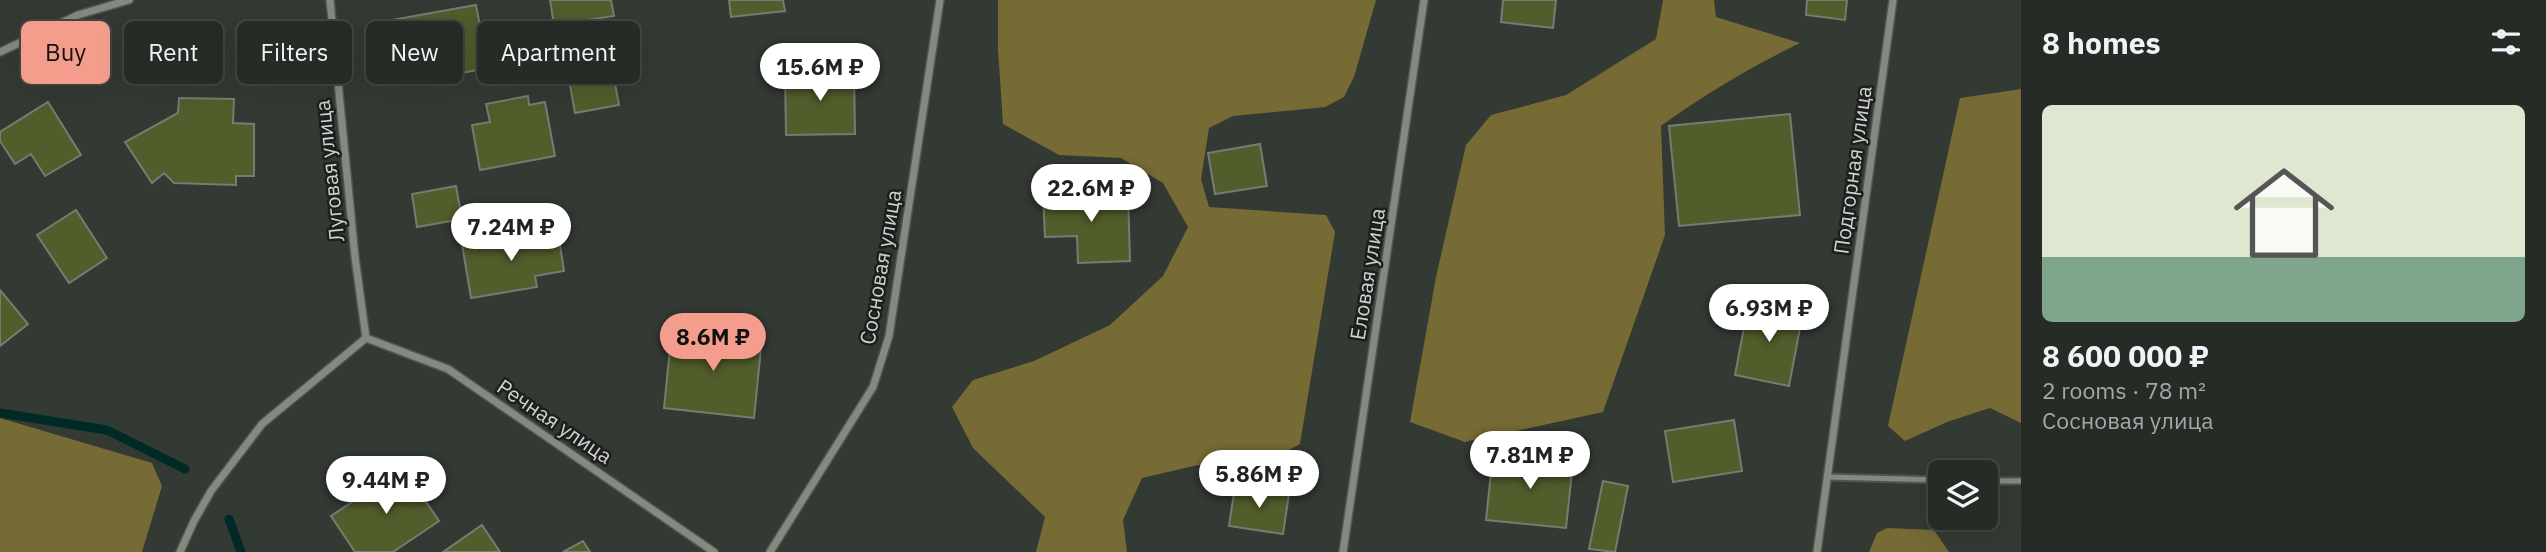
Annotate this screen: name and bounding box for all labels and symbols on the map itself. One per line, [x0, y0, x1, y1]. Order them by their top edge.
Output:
pin: 15.6M ₽ [755, 43, 885, 103]
street label: Подгорная улица [1826, 84, 1878, 256]
street label: Луговая улица [308, 99, 350, 243]
pin: 22.6M ₽ [1026, 164, 1156, 224]
street label: Сосновая улица [853, 187, 907, 347]
pin: 7.24M ₽ [446, 204, 576, 263]
street label: Еловая улица [1343, 206, 1391, 342]
pin: 6.93M ₽ [1704, 284, 1834, 344]
pin: 8.6M ₽ [656, 314, 770, 373]
street label: Речная улица [492, 372, 618, 470]
pin: 7.81M ₽ [1465, 432, 1595, 491]
pin: 5.86M ₽ [1194, 450, 1324, 510]
pin: 9.44M ₽ [321, 456, 451, 516]

